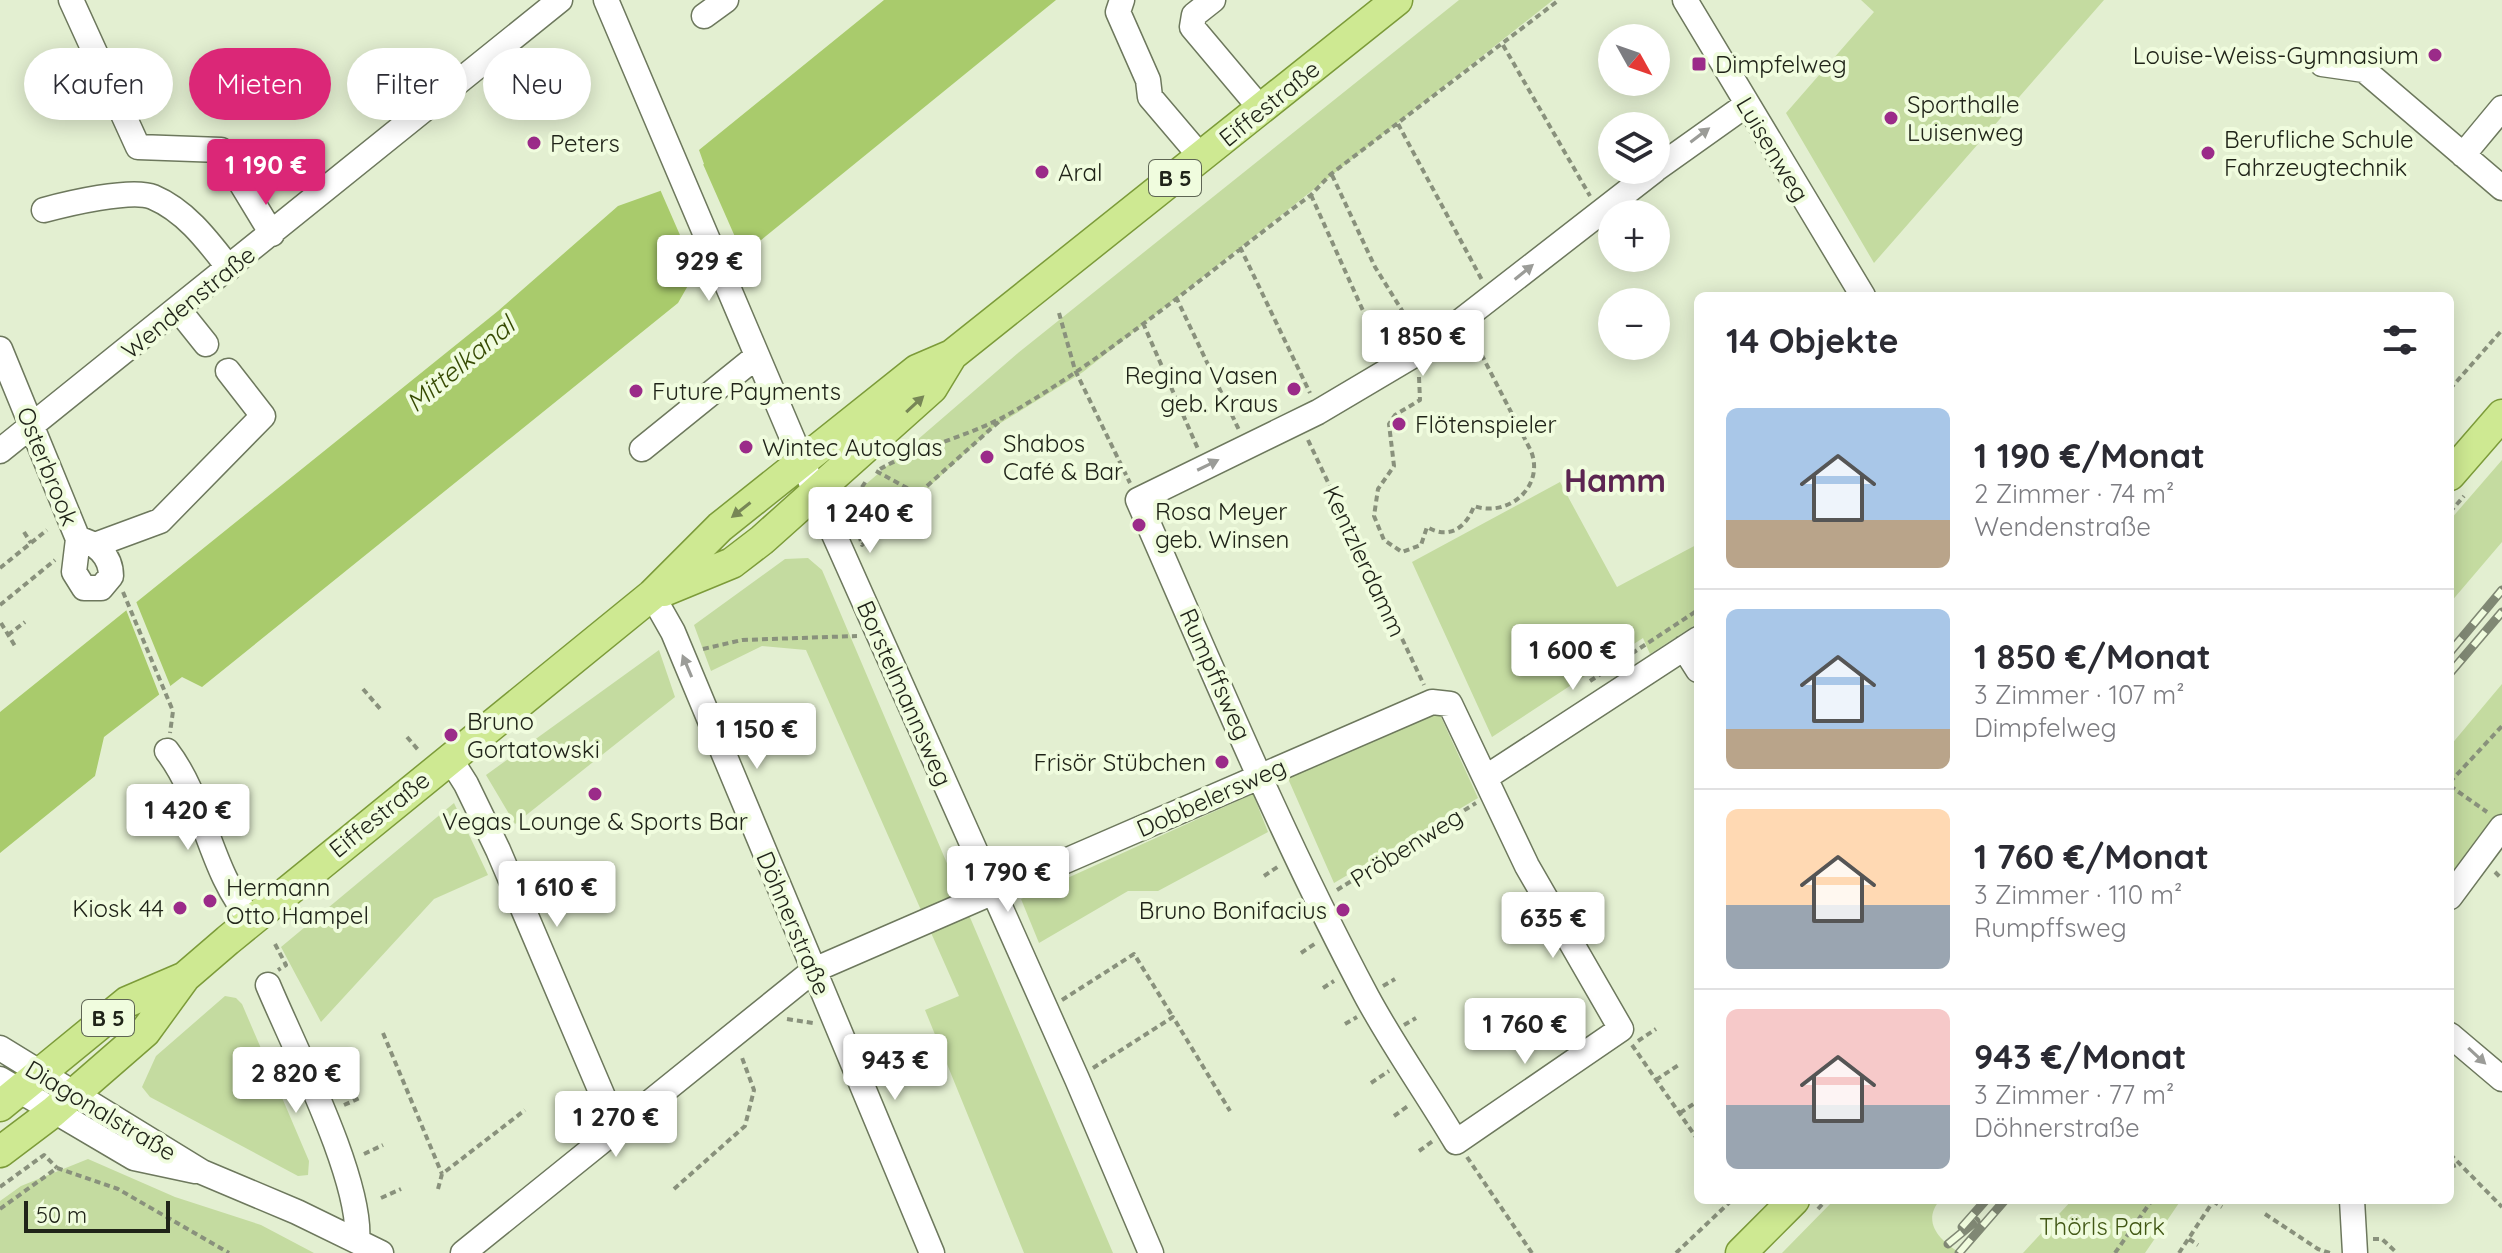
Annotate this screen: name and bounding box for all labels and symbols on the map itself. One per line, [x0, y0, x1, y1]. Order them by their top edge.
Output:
north arrow [1598, 24, 1670, 96]
place label: Louise-Weiss-Gymnasium [2133, 40, 2419, 70]
marker: Louise-Weiss-Gymnasium [2426, 46, 2444, 64]
place label: Dimpfelweg [1715, 49, 1847, 79]
street label: Eiffestraße [1213, 53, 1325, 153]
marker: Dimpfelweg [1690, 55, 1708, 73]
place label: Sporthalle Luisenweg [1907, 89, 2024, 147]
street label: Luisenweg [1730, 91, 1816, 207]
marker: Sporthalle Luisenweg [1882, 109, 1900, 127]
place label: Berufliche Schule Fahrzeugtechnik [2224, 124, 2414, 182]
place label: Peters [550, 128, 620, 158]
one-way arrow [1690, 128, 1710, 144]
marker: Peters [525, 134, 543, 152]
pin: 1 190 € [192, 139, 340, 207]
marker: Berufliche Schule Fahrzeugtechnik [2199, 144, 2217, 162]
place label: Aral [1058, 157, 1103, 187]
road number: B 5 [1149, 160, 1201, 196]
marker: Aral [1033, 163, 1051, 181]
pin: 929 € [653, 235, 765, 303]
street label: Wendenstraße [115, 239, 261, 365]
one-way arrow [1514, 264, 1534, 281]
water label: Mittelkanal [399, 307, 523, 419]
pin: 1 850 € [1349, 310, 1497, 378]
place label: Regina Vasen geb. Kraus [1125, 360, 1278, 418]
place label: Future Payments [652, 376, 841, 406]
marker: Regina Vasen geb. Kraus [1285, 380, 1303, 398]
marker: Future Payments [627, 382, 645, 400]
one-way arrow [905, 395, 924, 413]
street label: Osterbrook [11, 402, 85, 530]
place label: Flötenspieler [1415, 409, 1557, 439]
marker: Flötenspieler [1390, 415, 1408, 433]
place label: Shabos Café & Bar [1003, 428, 1123, 486]
place label: Wintec Autoglas [762, 432, 943, 462]
marker: Wintec Autoglas [737, 438, 755, 456]
marker: Shabos Café & Bar [978, 448, 996, 466]
one-way arrow [1196, 458, 1219, 472]
district label: Hamm [1564, 460, 1666, 500]
street label: Kentzlerdamm [1317, 481, 1413, 641]
pin: 1 240 € [796, 487, 944, 555]
place label: Rosa Meyer geb. Winsen [1155, 496, 1289, 554]
one-way arrow [731, 502, 751, 518]
marker: Rosa Meyer geb. Winsen [1130, 516, 1148, 534]
street label: Borstelmannsweg [851, 596, 959, 790]
street label: Rumpffsweg [1174, 604, 1258, 744]
pin: 1 600 € [1499, 624, 1647, 692]
one-way arrow [680, 654, 693, 678]
pin: 1 150 € [683, 703, 831, 771]
place label: Bruno Gortatowski [467, 706, 600, 764]
marker: Bruno Gortatowski [442, 726, 460, 744]
place label: Frisör Stübchen [1033, 747, 1206, 777]
street label: Dobbelersweg [1132, 751, 1290, 843]
marker: Frisör Stübchen [1213, 753, 1231, 771]
street label: Eiffestraße [323, 764, 435, 864]
pin: 1 420 € [114, 784, 262, 852]
marker: Vegas Lounge & Sports Bar [586, 785, 604, 803]
street label: Pröbenweg [1344, 801, 1468, 893]
place label: Vegas Lounge & Sports Bar [442, 806, 748, 836]
pin: 1 790 € [934, 846, 1082, 914]
street label: Döhnerstraße [750, 847, 838, 999]
pin: 1 610 € [483, 861, 631, 929]
place label: Hermann Otto Hampel [226, 872, 369, 930]
marker: Hermann Otto Hampel [201, 892, 219, 910]
pin: 635 € [1497, 892, 1609, 960]
place label: Kiosk 44 [72, 893, 164, 923]
place label: Bruno Bonifacius [1139, 895, 1327, 925]
marker: Kiosk 44 [171, 899, 189, 917]
marker: Bruno Bonifacius [1334, 901, 1352, 919]
pin: 1 760 € [1451, 998, 1599, 1066]
road number: B 5 [82, 1000, 134, 1036]
pin: 943 € [839, 1034, 951, 1102]
one-way arrow [2467, 1046, 2486, 1064]
pin: 2 820 € [222, 1047, 370, 1115]
street label: Diagonalstraße [20, 1053, 182, 1167]
pin: 1 270 € [542, 1091, 690, 1159]
scale bar [24, 1197, 170, 1233]
park label: Thörls Park [2039, 1211, 2165, 1241]

